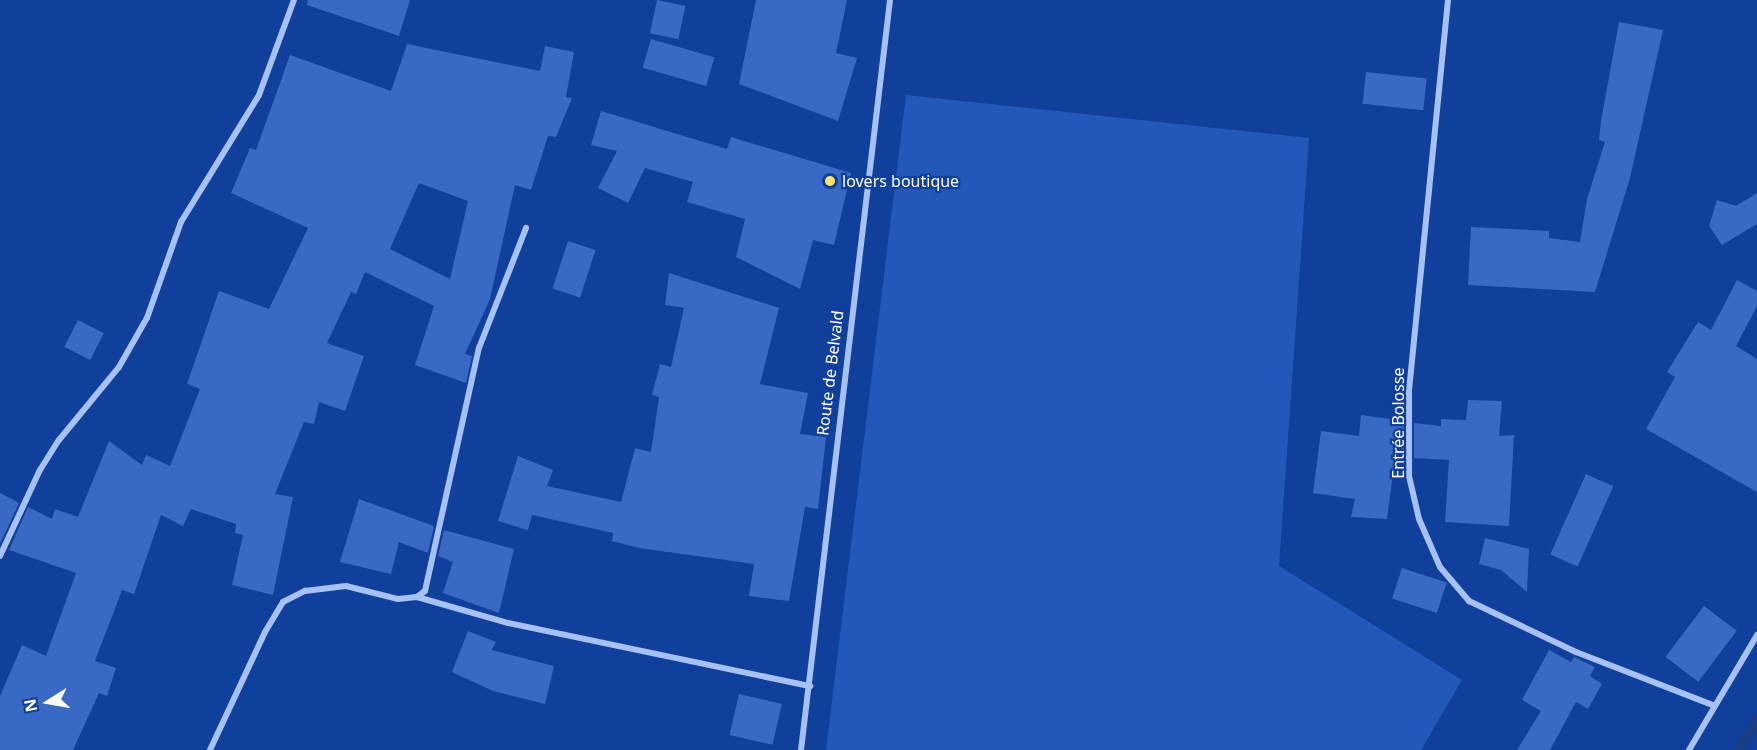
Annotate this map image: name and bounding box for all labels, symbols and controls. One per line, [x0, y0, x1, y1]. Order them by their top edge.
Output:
place label: lovers boutique [842, 171, 959, 191]
marker: lovers boutique [823, 174, 837, 188]
street label: Route de Belvald [813, 309, 847, 437]
street label: Entrée Bolosse [1388, 367, 1408, 479]
north arrow [18, 672, 78, 732]
text: N [18, 697, 42, 714]

